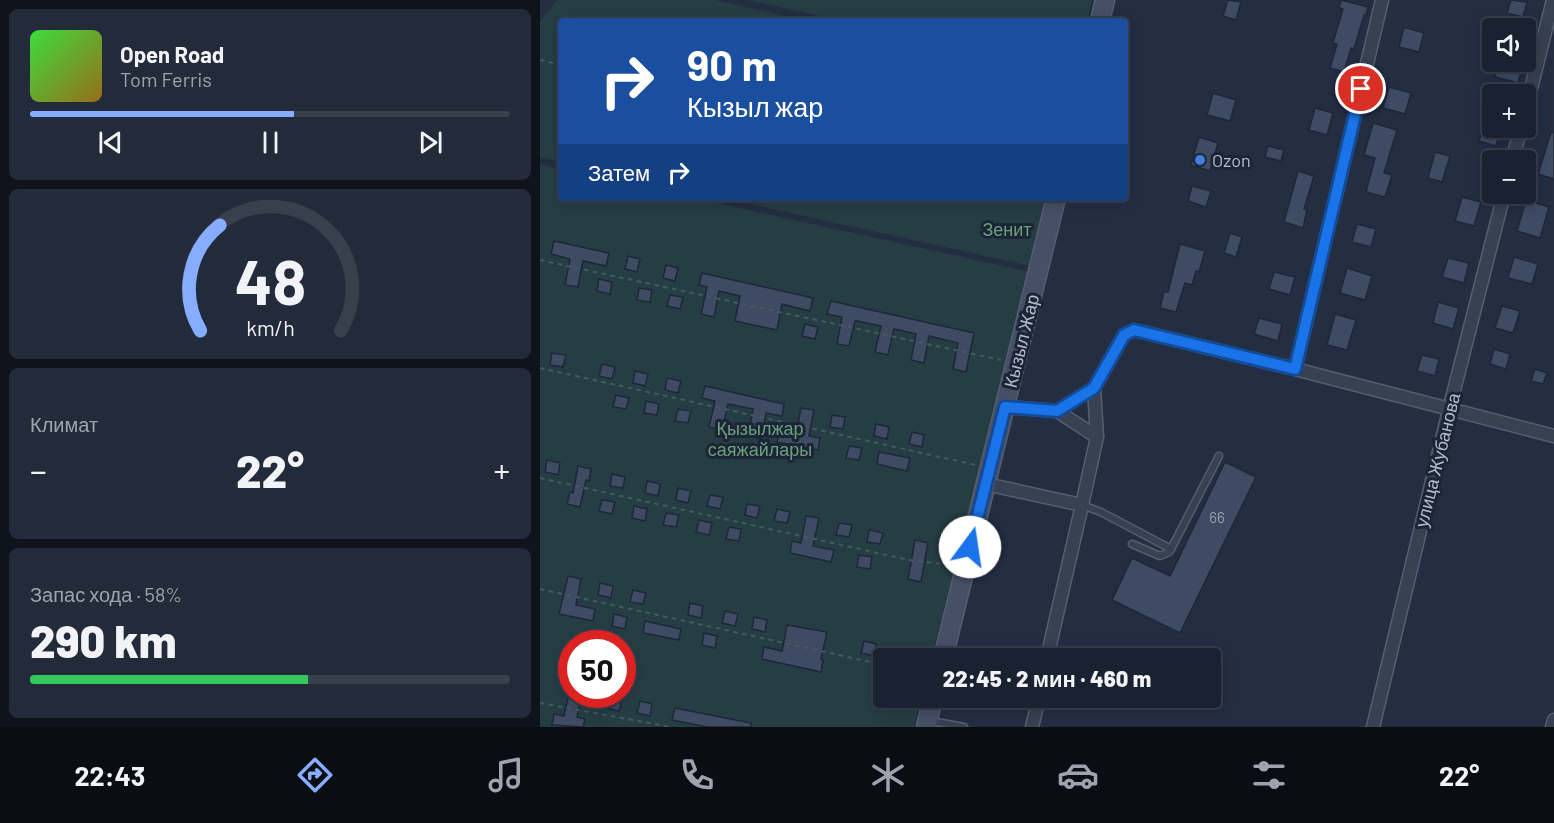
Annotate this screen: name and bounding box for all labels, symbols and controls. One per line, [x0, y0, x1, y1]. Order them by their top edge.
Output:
map controls [1482, 18, 1536, 204]
button: sound [1482, 18, 1536, 72]
text: 90 m [687, 39, 777, 89]
text: Open Road [120, 41, 224, 67]
icon: right [588, 42, 666, 120]
pin [1335, 63, 1386, 114]
text: Tom Ferris [120, 67, 212, 91]
icon: arrive [1344, 72, 1377, 105]
button: + [1482, 84, 1536, 138]
text: Кызыл жар [687, 90, 823, 122]
icon: previous [94, 126, 127, 159]
icon: pause [254, 126, 287, 159]
icon: next [414, 126, 447, 159]
place label: Ozon [1212, 149, 1251, 171]
button: − [1482, 150, 1536, 204]
marker: Ozon [1193, 153, 1207, 167]
icon: right [662, 156, 695, 189]
text: Затем [588, 159, 650, 185]
park label: Зенит [982, 218, 1032, 240]
text: 48 [234, 243, 306, 317]
street label: Кызыл Жар [999, 292, 1043, 390]
text: km/h [246, 315, 294, 340]
street label: улица Жубанова [1410, 389, 1465, 530]
text: Климат [30, 412, 98, 436]
park label: Қызылжар саяжайлары [708, 417, 812, 460]
text: 22° [236, 443, 304, 497]
text: − [30, 450, 47, 490]
text: + [493, 450, 510, 490]
house number: 66 [1209, 508, 1225, 526]
position arrow [938, 515, 1002, 579]
text: Запас хода · 58% [30, 582, 182, 606]
text: 290 km [30, 613, 177, 667]
speed limit sign: 50 [558, 630, 636, 708]
text: 22:45 · 2 мин · 460 m [943, 665, 1151, 691]
icon: directions [294, 754, 336, 796]
icon: music [485, 754, 527, 796]
icon: phone [676, 754, 718, 796]
icon: climate [867, 754, 909, 796]
icon: car [1057, 754, 1099, 796]
icon: filters [1248, 754, 1290, 796]
text: 22:43 [74, 759, 145, 791]
text: 22° [1439, 759, 1479, 791]

